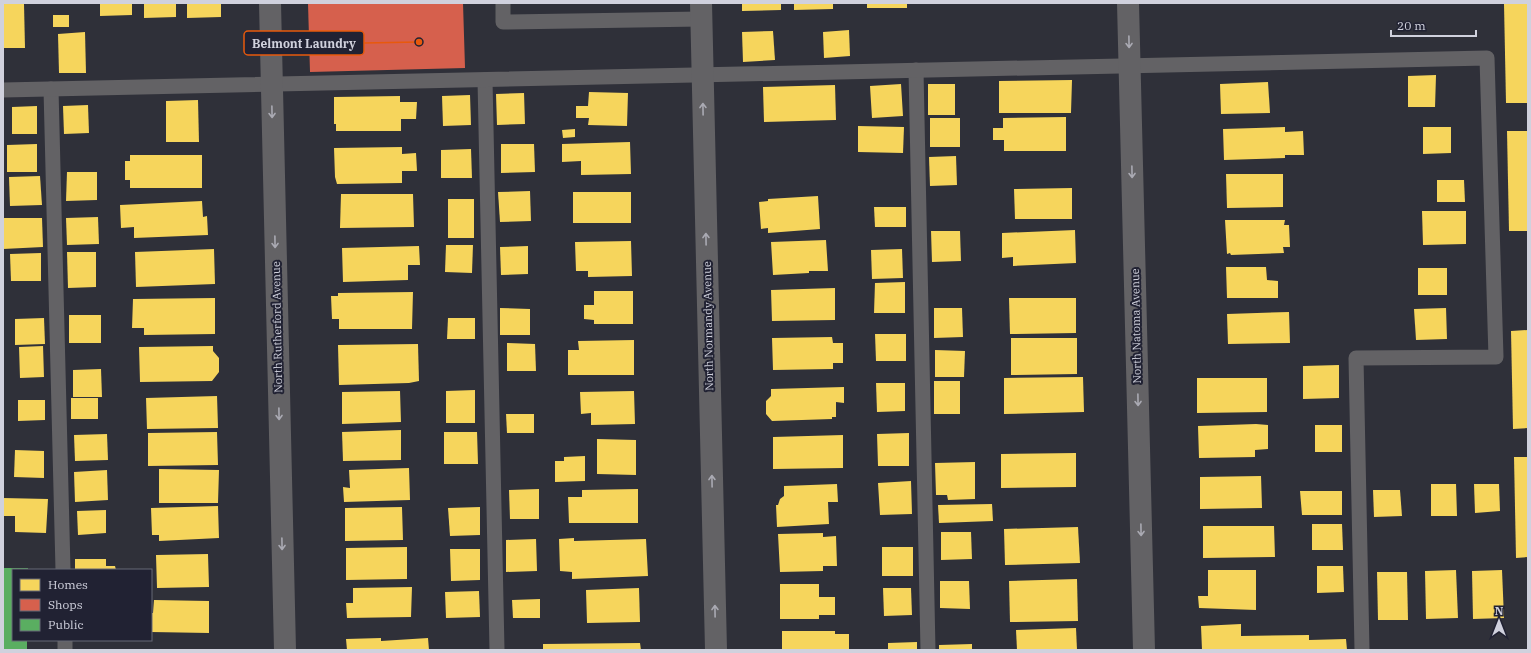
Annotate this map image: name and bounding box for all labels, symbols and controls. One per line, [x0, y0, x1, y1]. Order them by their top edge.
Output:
scale bar [1391, 12, 1476, 38]
text: 20 m [1397, 18, 1426, 33]
callout: Belmont Laundry [244, 31, 364, 55]
one-way arrow [1125, 35, 1133, 48]
text: Belmont Laundry [252, 36, 356, 51]
one-way arrow [699, 103, 707, 116]
one-way arrow [268, 105, 276, 118]
one-way arrow [1129, 165, 1136, 178]
one-way arrow [702, 233, 710, 246]
one-way arrow [272, 235, 279, 248]
street label: North Rutherford Avenue [269, 261, 285, 393]
street label: North Normandy Avenue [700, 261, 716, 391]
street label: North Natoma Avenue [1128, 268, 1144, 384]
one-way arrow [1134, 393, 1142, 406]
one-way arrow [276, 407, 283, 420]
one-way arrow [708, 475, 716, 488]
one-way arrow [1137, 523, 1145, 536]
one-way arrow [279, 537, 286, 550]
legend [12, 569, 152, 641]
text: Homes [48, 577, 88, 592]
text: Shops [48, 597, 83, 612]
north arrow [1479, 601, 1519, 641]
text: N [1495, 604, 1504, 618]
one-way arrow [711, 605, 719, 618]
text: Public [48, 617, 84, 632]

